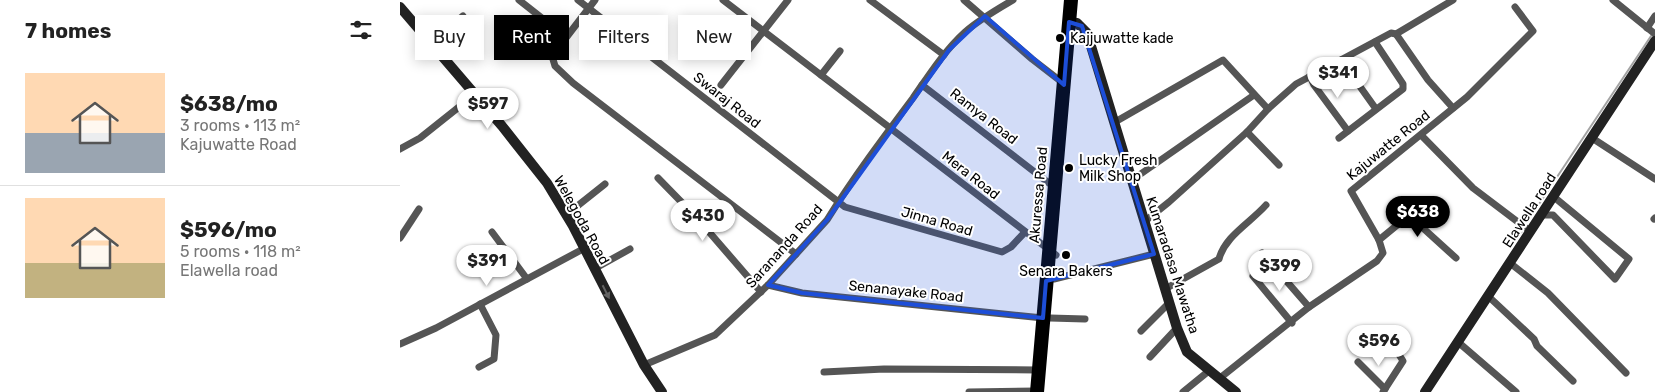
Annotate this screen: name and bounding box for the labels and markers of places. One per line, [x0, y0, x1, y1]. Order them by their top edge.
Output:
place label: Kajjuwatte kade [1070, 30, 1174, 47]
marker: Kajjuwatte kade [1054, 32, 1066, 44]
pin: $341 [1308, 56, 1368, 99]
pin: $597 [458, 88, 518, 130]
place label: Lucky Fresh Milk Shop [1079, 152, 1158, 185]
marker: Lucky Fresh Milk Shop [1063, 162, 1075, 174]
pin: $638 [1388, 196, 1448, 238]
pin: $430 [673, 200, 733, 242]
pin: $391 [457, 244, 517, 287]
marker: Senara Bakers [1060, 249, 1072, 261]
pin: $399 [1250, 250, 1310, 292]
place label: Senara Bakers [1019, 263, 1113, 280]
pin: $596 [1349, 324, 1409, 367]

